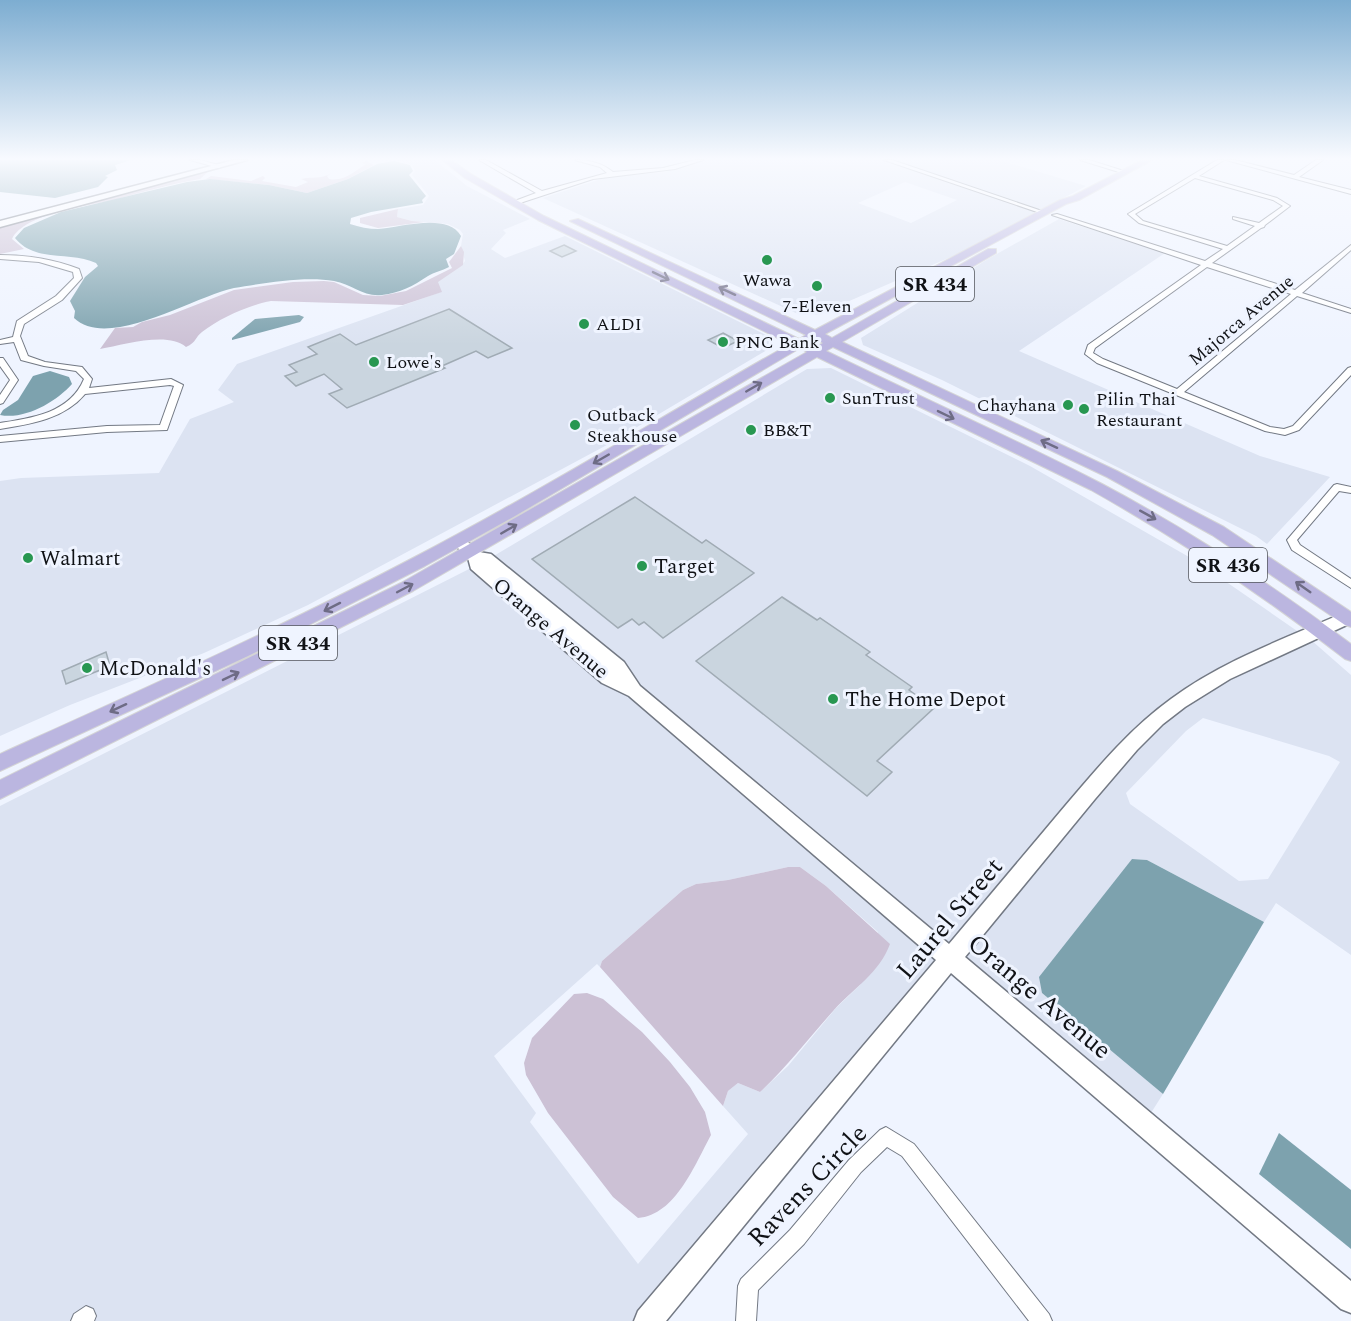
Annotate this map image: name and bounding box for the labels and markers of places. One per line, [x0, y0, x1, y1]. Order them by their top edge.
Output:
marker: Wawa [760, 253, 774, 267]
place label: Wawa [743, 267, 791, 294]
marker: 7-Eleven [810, 279, 824, 293]
place label: 7-Eleven [782, 293, 852, 320]
place label: ALDI [596, 311, 642, 338]
marker: ALDI [577, 317, 591, 331]
place label: PNC Bank [735, 329, 820, 356]
marker: PNC Bank [716, 335, 730, 349]
place label: Lowe's [386, 349, 442, 376]
marker: Lowe's [367, 355, 381, 369]
place label: SunTrust [842, 385, 915, 412]
place label: Pilin Thai Restaurant [1096, 386, 1182, 434]
marker: SunTrust [823, 391, 837, 405]
place label: Chayhana [977, 392, 1056, 419]
marker: Chayhana [1061, 398, 1075, 412]
place label: Outback Steakhouse [587, 402, 677, 450]
marker: Pilin Thai Restaurant [1077, 402, 1091, 416]
place label: BB&T [763, 417, 811, 444]
marker: Outback Steakhouse [568, 418, 582, 432]
marker: BB&T [744, 423, 758, 437]
place label: Walmart [40, 543, 121, 575]
marker: Walmart [21, 551, 35, 565]
place label: Target [654, 551, 715, 583]
marker: Target [635, 559, 649, 573]
place label: McDonald's [99, 653, 211, 685]
marker: McDonald's [80, 661, 94, 675]
place label: The Home Depot [845, 684, 1006, 716]
marker: The Home Depot [826, 692, 840, 706]

